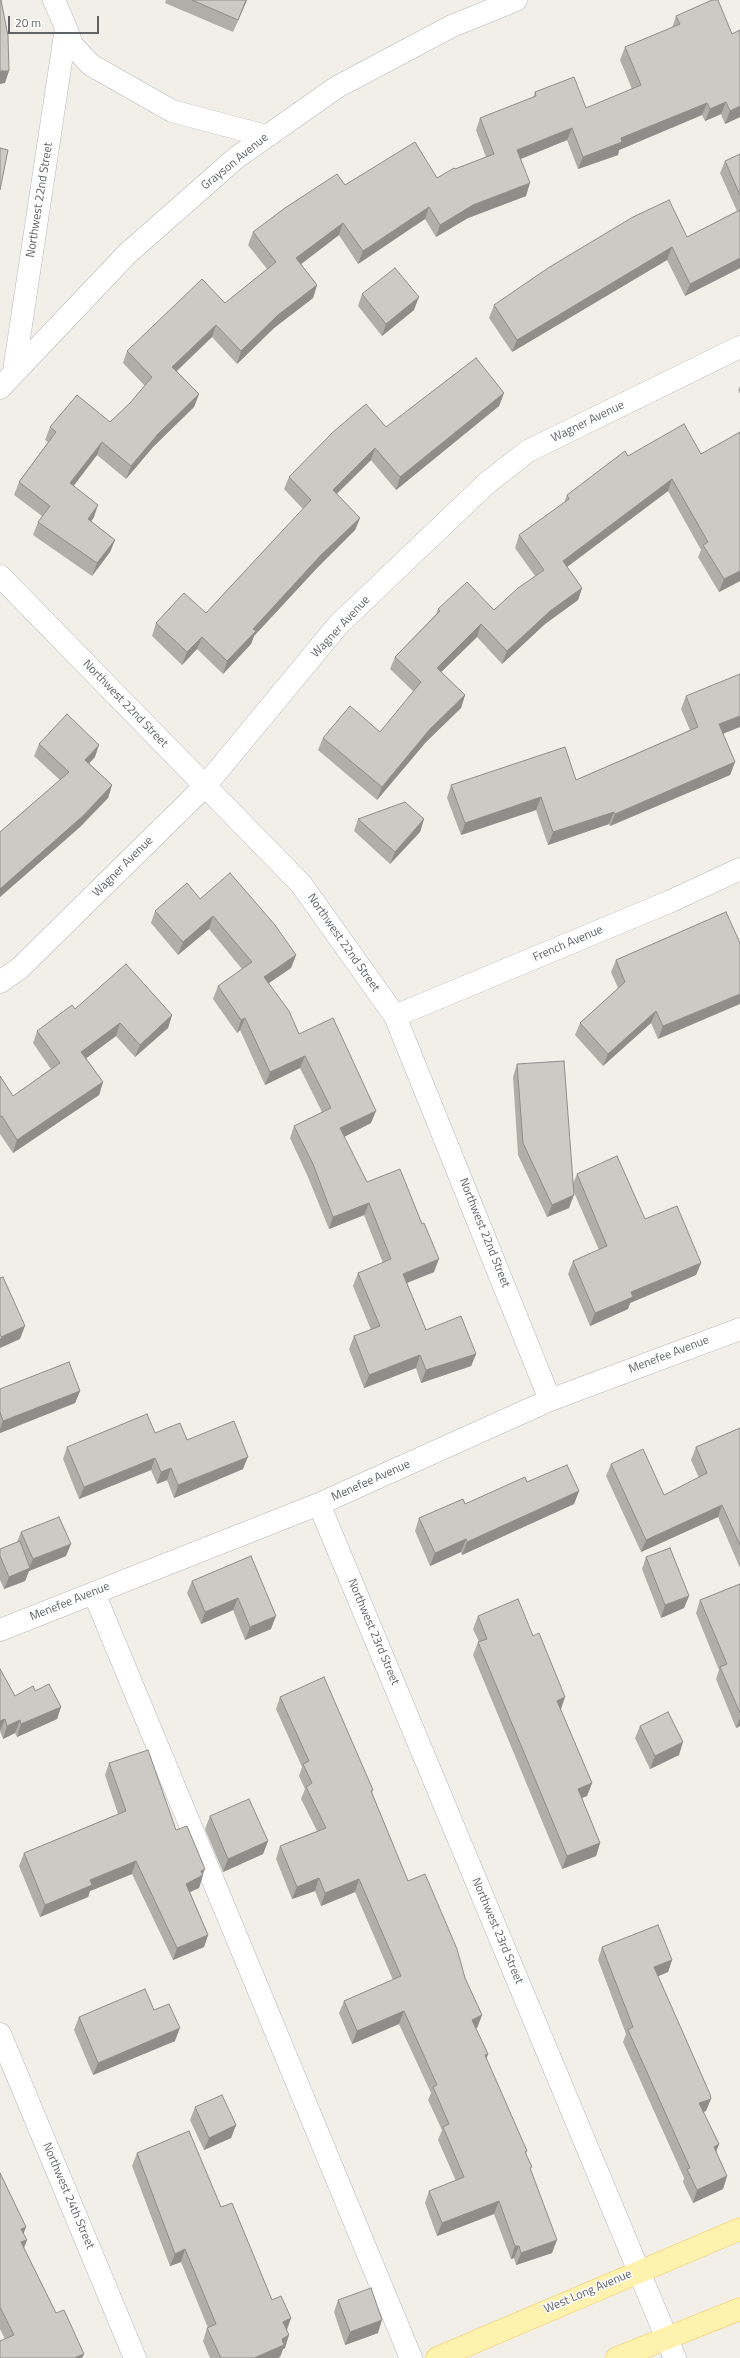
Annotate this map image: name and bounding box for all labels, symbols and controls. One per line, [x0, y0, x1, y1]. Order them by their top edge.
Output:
scale bar [10, 8, 101, 34]
text: 20 m [15, 13, 41, 32]
street label: Grayson Avenue [199, 131, 271, 193]
street label: Northwest 22nd Street [24, 141, 56, 259]
street label: Wagner Avenue [549, 398, 627, 446]
street label: Wagner Avenue [309, 593, 373, 661]
street label: Northwest 22nd Street [79, 657, 171, 751]
street label: Wagner Avenue [90, 834, 156, 900]
street label: Northwest 22nd Street [304, 891, 382, 995]
street label: French Avenue [531, 923, 605, 965]
street label: Northwest 22nd Street [455, 1176, 513, 1290]
street label: Menefee Avenue [627, 1333, 711, 1377]
street label: Menefee Avenue [329, 1457, 413, 1505]
street label: Northwest 23rd Street [344, 1577, 402, 1687]
street label: Menefee Avenue [28, 1579, 112, 1625]
street label: Northwest 23rd Street [468, 1876, 526, 1986]
street label: Northwest 24th Street [39, 2141, 97, 2251]
street label: West Long Avenue [542, 2267, 634, 2317]

